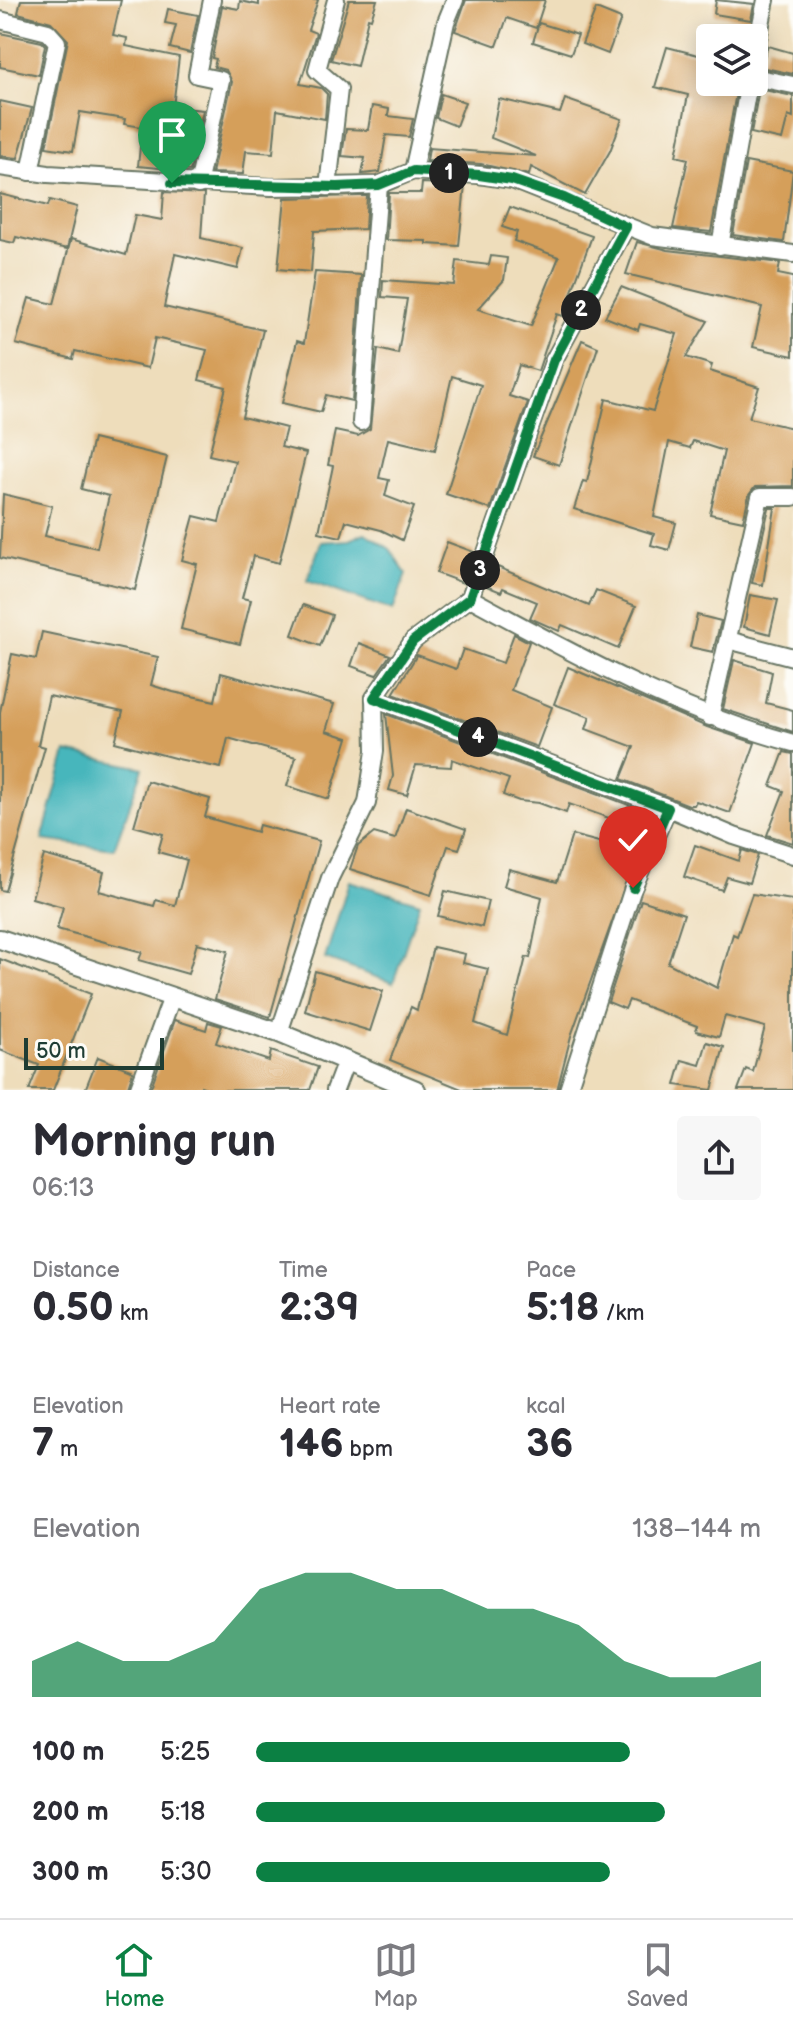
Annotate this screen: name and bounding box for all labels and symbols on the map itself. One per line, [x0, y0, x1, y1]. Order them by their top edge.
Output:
pin [138, 101, 206, 183]
pin: 1 [429, 153, 469, 193]
pin: 2 [561, 290, 601, 330]
pin: 3 [460, 550, 500, 590]
pin: 4 [458, 717, 498, 757]
pin [599, 806, 667, 888]
scale bar [24, 1034, 164, 1070]

